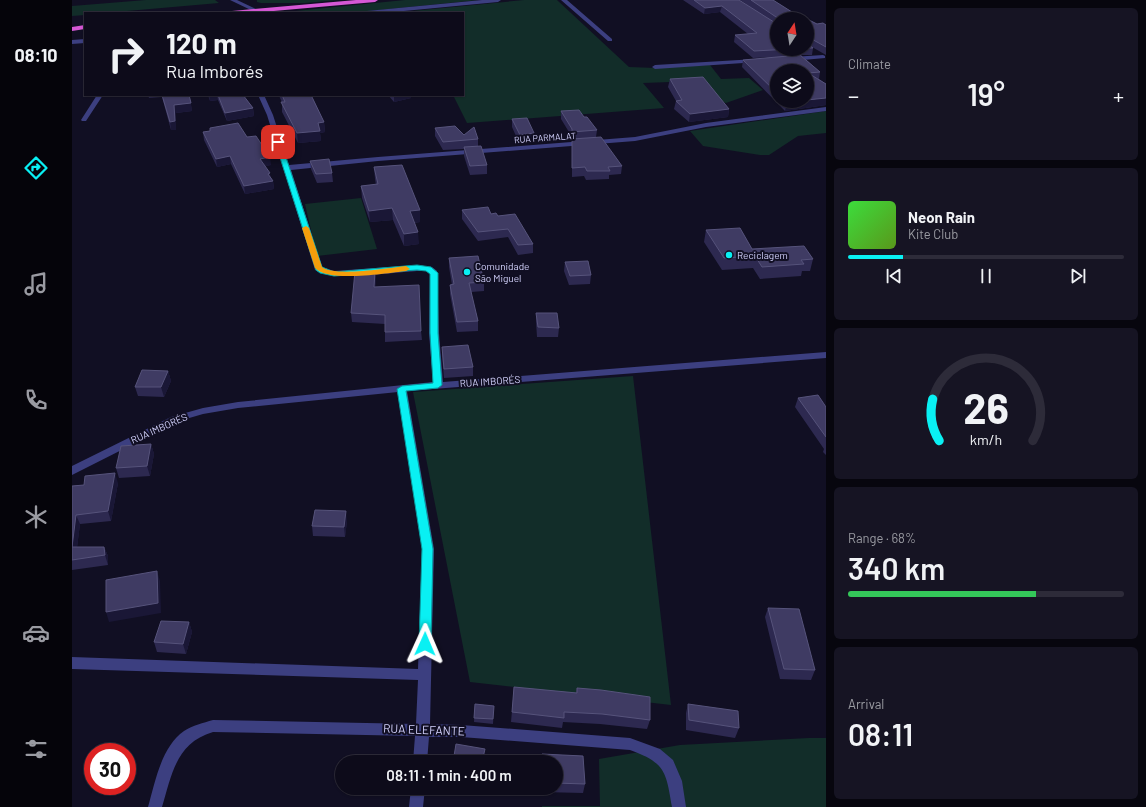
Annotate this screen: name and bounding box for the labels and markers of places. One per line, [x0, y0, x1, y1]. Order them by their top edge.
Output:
pin [261, 125, 295, 159]
place label: Reciclagem [737, 249, 788, 261]
marker: Reciclagem [724, 250, 734, 260]
place label: Comunidade São Miguel [475, 260, 529, 284]
marker: Comunidade São Miguel [462, 267, 472, 277]

